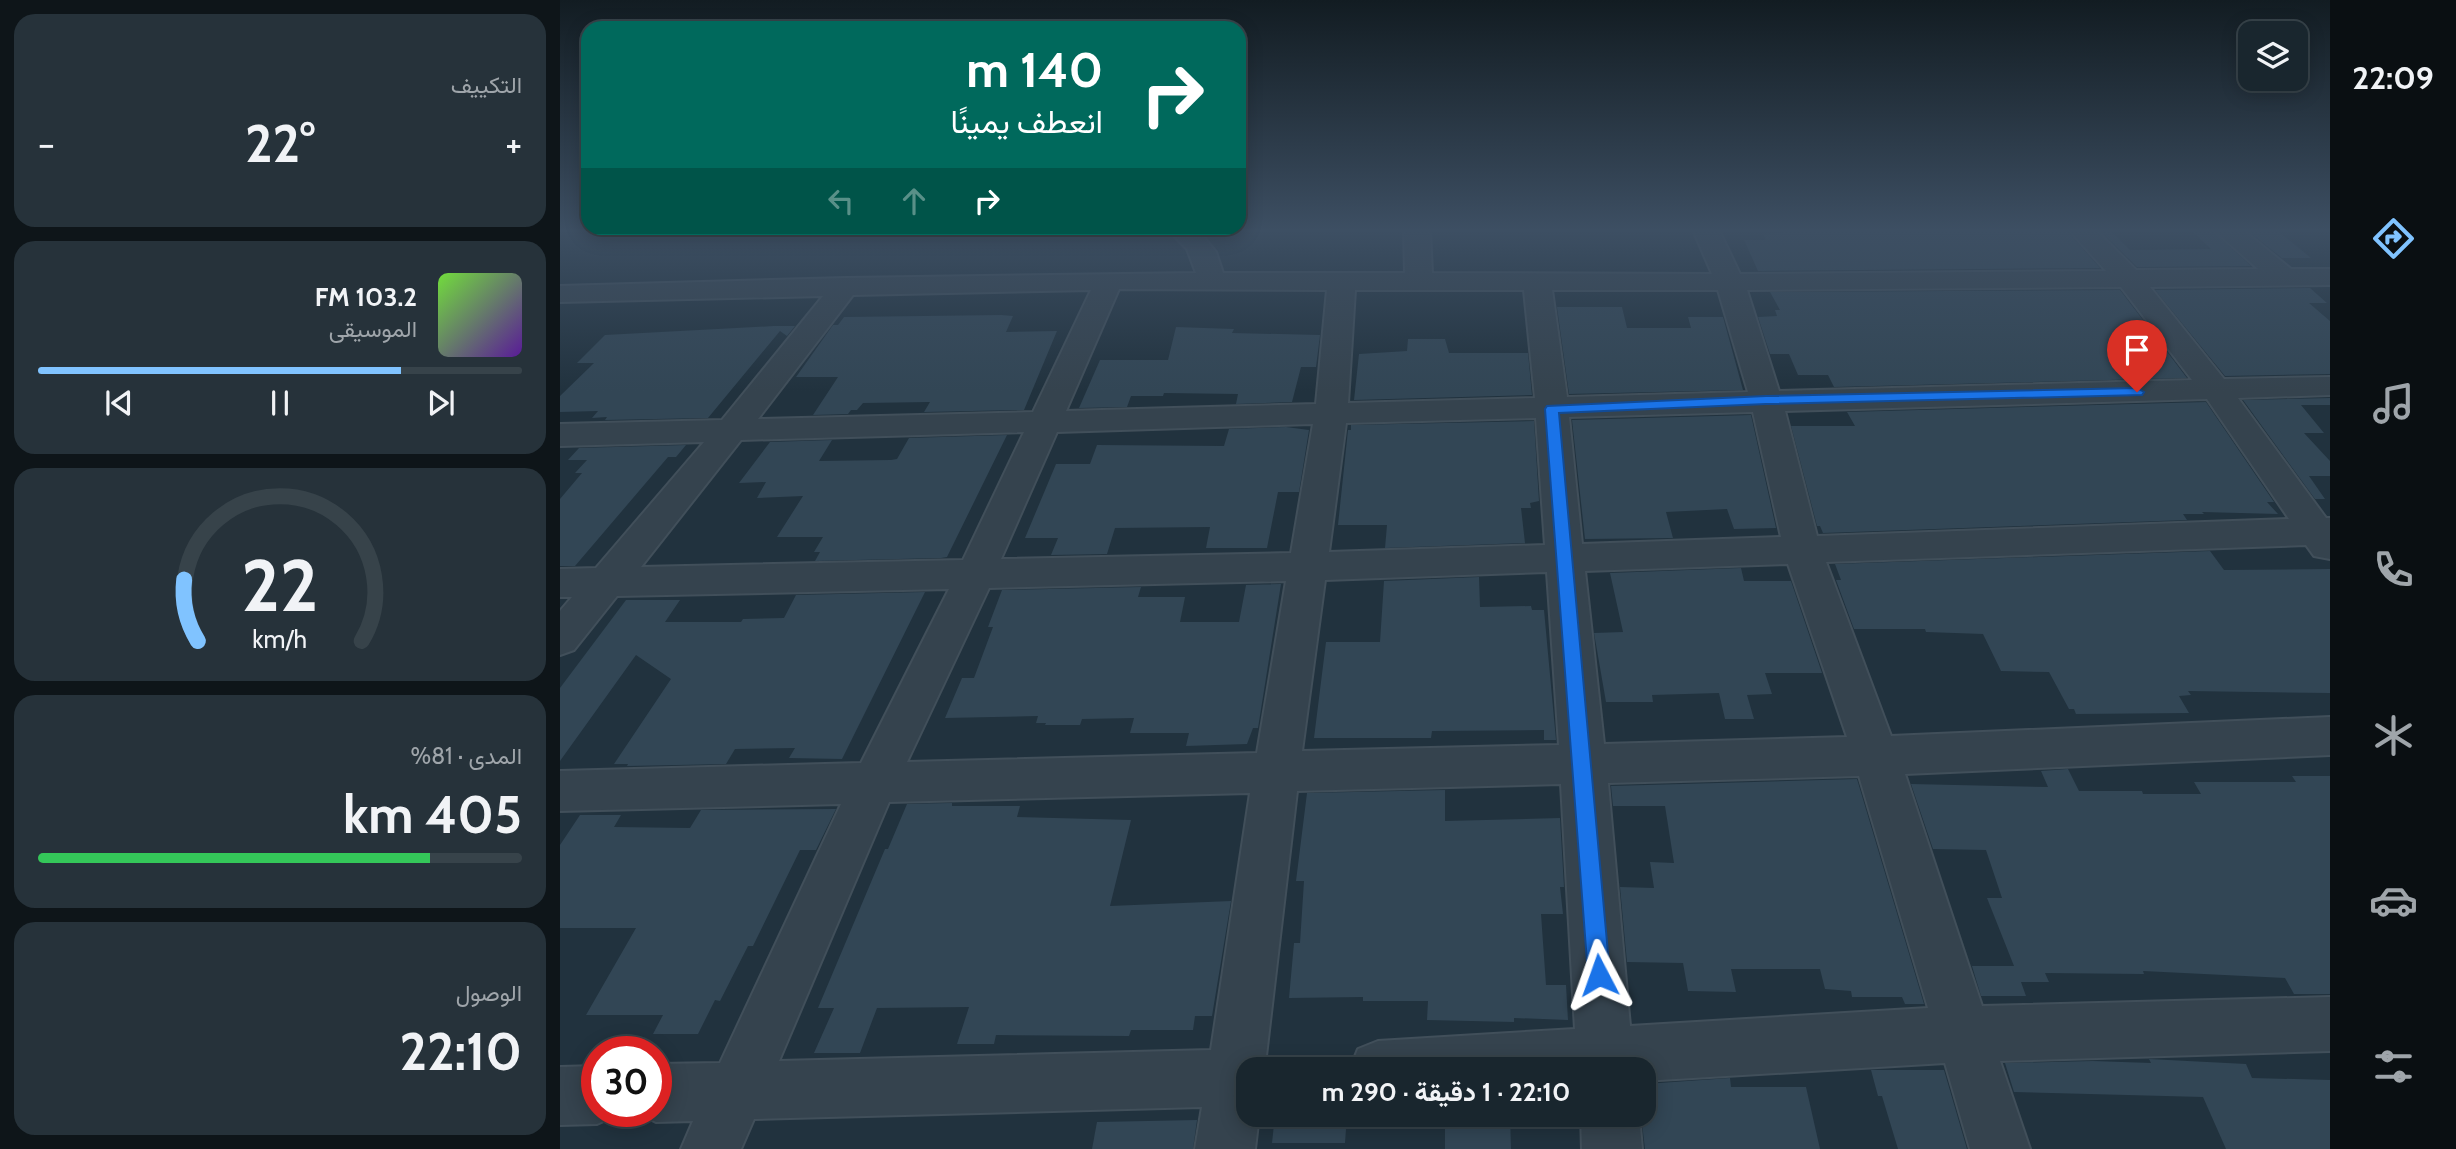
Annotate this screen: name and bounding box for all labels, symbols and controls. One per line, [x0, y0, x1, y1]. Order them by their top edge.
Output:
map controls [2238, 21, 2308, 91]
button: layers [2238, 21, 2308, 91]
text: 140 m [966, 40, 1103, 99]
icon: right [1127, 49, 1218, 140]
text: 22:09 [2352, 58, 2434, 97]
text: التكييف [451, 71, 522, 99]
text: انعطف يمينًا [951, 102, 1103, 141]
text: 22° [245, 112, 315, 175]
text: − [38, 120, 55, 167]
text: + [505, 120, 522, 167]
icon: left [822, 182, 860, 220]
icon: ahead [895, 182, 933, 220]
icon: right [968, 182, 1006, 220]
icon: directions [2369, 214, 2418, 263]
text: 103.2 FM [315, 281, 417, 313]
text: الموسيقى [329, 315, 417, 343]
pin [2107, 320, 2167, 392]
icon: arrive [2118, 331, 2156, 369]
icon: music [2369, 379, 2418, 428]
icon: previous [100, 384, 138, 422]
icon: pause [261, 384, 299, 422]
icon: next [422, 384, 460, 422]
text: 22 [241, 541, 319, 629]
icon: phone [2369, 545, 2418, 594]
text: km/h [253, 623, 307, 653]
icon: climate [2369, 711, 2418, 760]
text: المدى · 81% [410, 742, 522, 770]
text: 405 km [343, 783, 522, 846]
icon: car [2369, 876, 2418, 925]
position arrow [1562, 938, 1636, 1012]
text: الوصول [456, 979, 522, 1007]
text: 22:10 [400, 1020, 522, 1083]
speed limit sign: 30 [581, 1036, 672, 1127]
icon: filters [2369, 1042, 2418, 1091]
text: 22:10 · 1 دقيقة · 290 m [1322, 1076, 1570, 1108]

